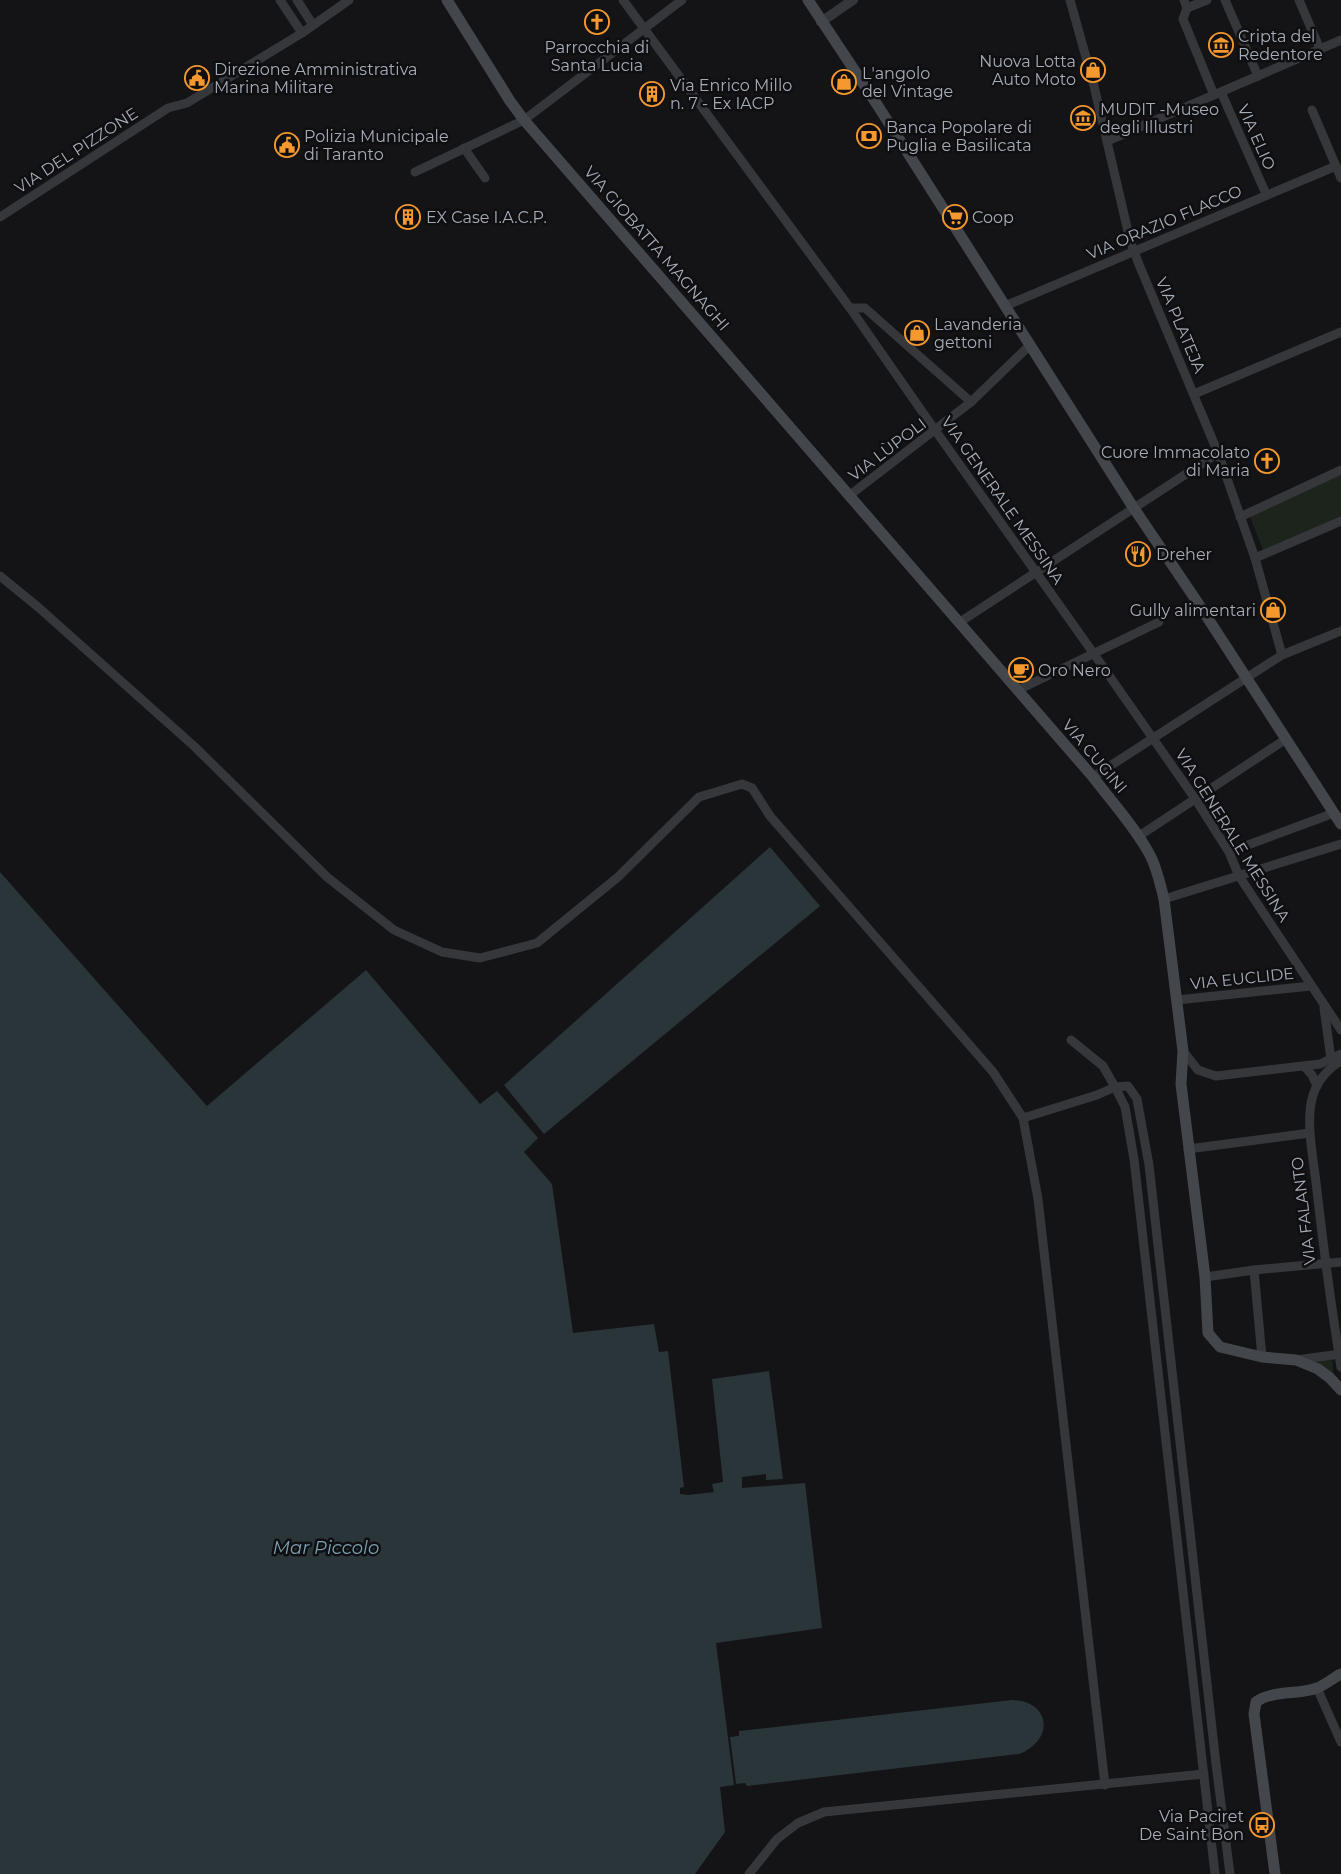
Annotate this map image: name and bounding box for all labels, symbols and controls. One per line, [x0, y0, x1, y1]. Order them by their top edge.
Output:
church icon: Parrocchia di Santa Lucia [584, 9, 610, 35]
place label: Cripta del Redentore [1238, 27, 1323, 64]
museum icon: Cripta del Redentore [1208, 32, 1234, 58]
place label: Parrocchia di Santa Lucia [545, 38, 649, 75]
place label: Nuova Lotta Auto Moto [979, 52, 1076, 89]
shop icon: Nuova Lotta Auto Moto [1080, 57, 1106, 83]
place label: Direzione Amministrativa Marina Militare [214, 60, 417, 97]
place label: L'angolo del Vintage [862, 64, 953, 101]
public building icon: Direzione Amministrativa Marina Militare [184, 65, 210, 91]
shop icon: L'angolo del Vintage [831, 69, 857, 95]
place label: Via Enrico Millo n. 7 - Ex IACP [670, 76, 792, 113]
building icon: Via Enrico Millo n. 7 - Ex IACP [639, 81, 665, 107]
place label: MUDIT -Museo degli Illustri [1100, 100, 1219, 137]
street label: VIA ELIO [1234, 101, 1279, 173]
street label: VIA DEL PIZZONE [11, 104, 141, 197]
museum icon: MUDIT -Museo degli Illustri [1070, 105, 1096, 131]
place label: Banca Popolare di Puglia e Basilicata [886, 118, 1032, 155]
bank icon: Banca Popolare di Puglia e Basilicata [856, 123, 882, 149]
place label: Polizia Municipale di Taranto [304, 127, 449, 164]
public building icon: Polizia Municipale di Taranto [274, 132, 300, 158]
street label: VIA GIOBATTA MAGNAGHI [580, 162, 733, 335]
street label: VIA ORAZIO FLACCO [1084, 181, 1245, 264]
building icon: EX Case I.A.C.P. [395, 204, 421, 230]
supermarket icon: Coop [942, 204, 968, 230]
place label: EX Case I.A.C.P. [426, 208, 547, 227]
place label: Coop [972, 208, 1014, 227]
street label: VIA PLATEJA [1152, 274, 1209, 376]
place label: Lavanderia gettoni [934, 315, 1022, 352]
shop icon: Lavanderia gettoni [904, 320, 930, 346]
street label: VIA GENERALE MESSINA [937, 413, 1068, 588]
street label: VIA LÙPOLI [845, 414, 930, 485]
place label: Cuore Immacolato di Maria [1101, 443, 1250, 480]
church icon: Cuore Immacolato di Maria [1254, 448, 1280, 474]
restaurant icon: Dreher [1125, 541, 1151, 567]
place label: Dreher [1156, 545, 1212, 564]
shop icon: Gully alimentari [1260, 597, 1286, 623]
place label: Gully alimentari [1130, 601, 1256, 620]
cafe icon: Oro Nero [1008, 657, 1034, 683]
place label: Oro Nero [1038, 661, 1111, 680]
street label: VIA CUGINI [1058, 716, 1131, 797]
street label: VIA GENERALE MESSINA [1171, 745, 1294, 926]
street label: VIA EUCLIDE [1189, 964, 1295, 993]
street label: VIA FALANTO [1287, 1156, 1320, 1266]
water label: Mar Piccolo [273, 1537, 379, 1559]
place label: Via Paciret De Saint Bon [1139, 1807, 1244, 1844]
bus stop icon: Via Paciret De Saint Bon [1249, 1812, 1275, 1838]

